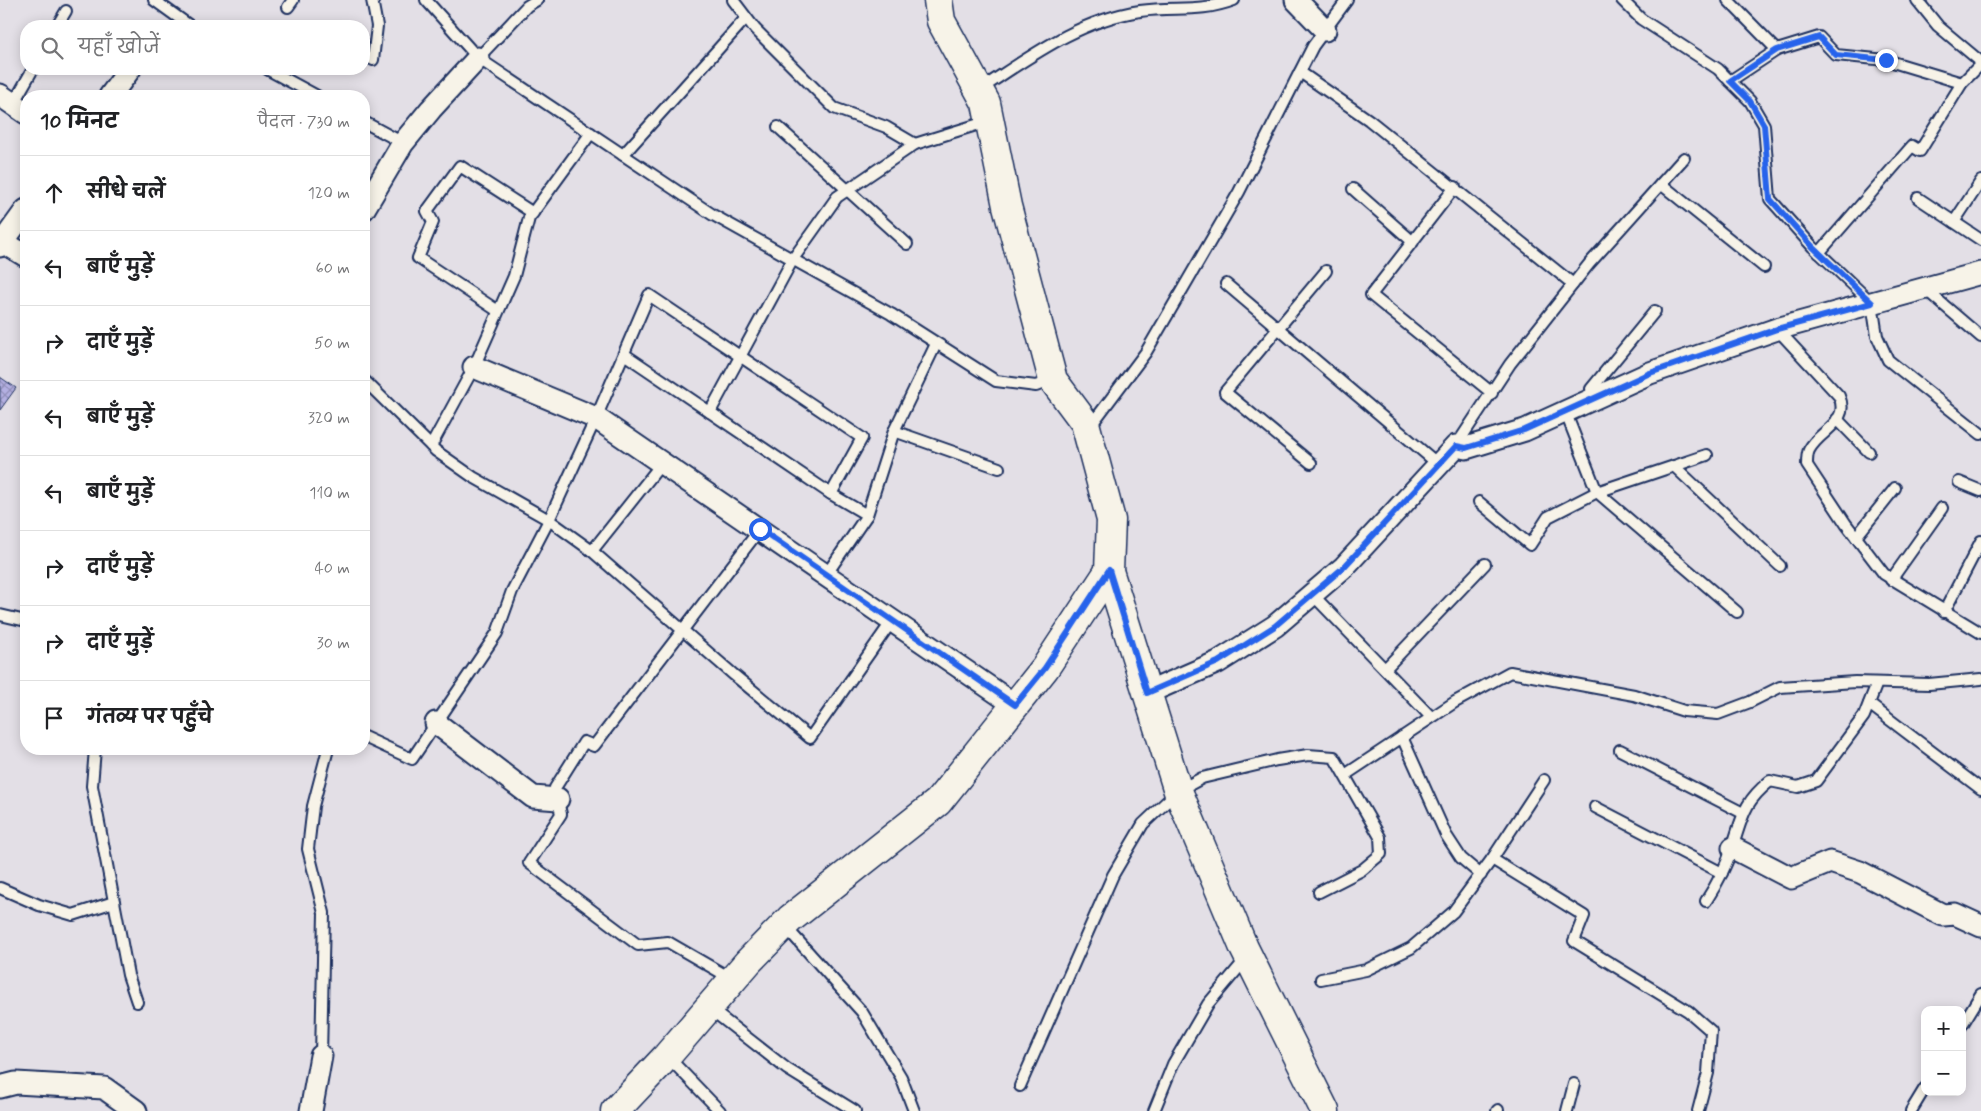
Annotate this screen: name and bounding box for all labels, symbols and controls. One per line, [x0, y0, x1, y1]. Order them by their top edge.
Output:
search box [20, 20, 370, 75]
icon: search [38, 34, 66, 62]
text: यहाँ खोजें [78, 35, 160, 60]
route end [1875, 49, 1898, 72]
text: 10 मिनट [40, 108, 118, 136]
text: पैदल · 730 m [258, 112, 350, 133]
icon: ahead [40, 179, 68, 207]
text: सीधे चलें [87, 180, 165, 205]
text: 120 m [308, 183, 350, 204]
icon: left [40, 254, 68, 282]
text: बाएँ मुड़ें [87, 255, 154, 280]
text: 60 m [316, 258, 350, 279]
icon: right [40, 329, 68, 357]
text: दाएँ मुड़ें [87, 330, 153, 355]
text: 50 m [314, 333, 350, 354]
icon: left [40, 404, 68, 432]
text: बाएँ मुड़ें [87, 405, 154, 430]
text: 320 m [308, 408, 350, 429]
icon: left [40, 479, 68, 507]
text: बाएँ मुड़ें [87, 480, 154, 505]
text: 110 m [309, 483, 350, 504]
route start [749, 518, 772, 541]
icon: right [40, 554, 68, 582]
text: दाएँ मुड़ें [87, 555, 153, 580]
text: 40 m [314, 558, 350, 579]
icon: right [40, 629, 68, 657]
text: दाएँ मुड़ें [87, 630, 153, 655]
text: 30 m [317, 633, 350, 654]
icon: arrive [40, 704, 68, 732]
text: गंतव्य पर पहुँचे [87, 705, 213, 730]
map controls [1921, 1006, 1966, 1096]
button: + [1921, 1006, 1966, 1051]
button: − [1921, 1051, 1966, 1096]

